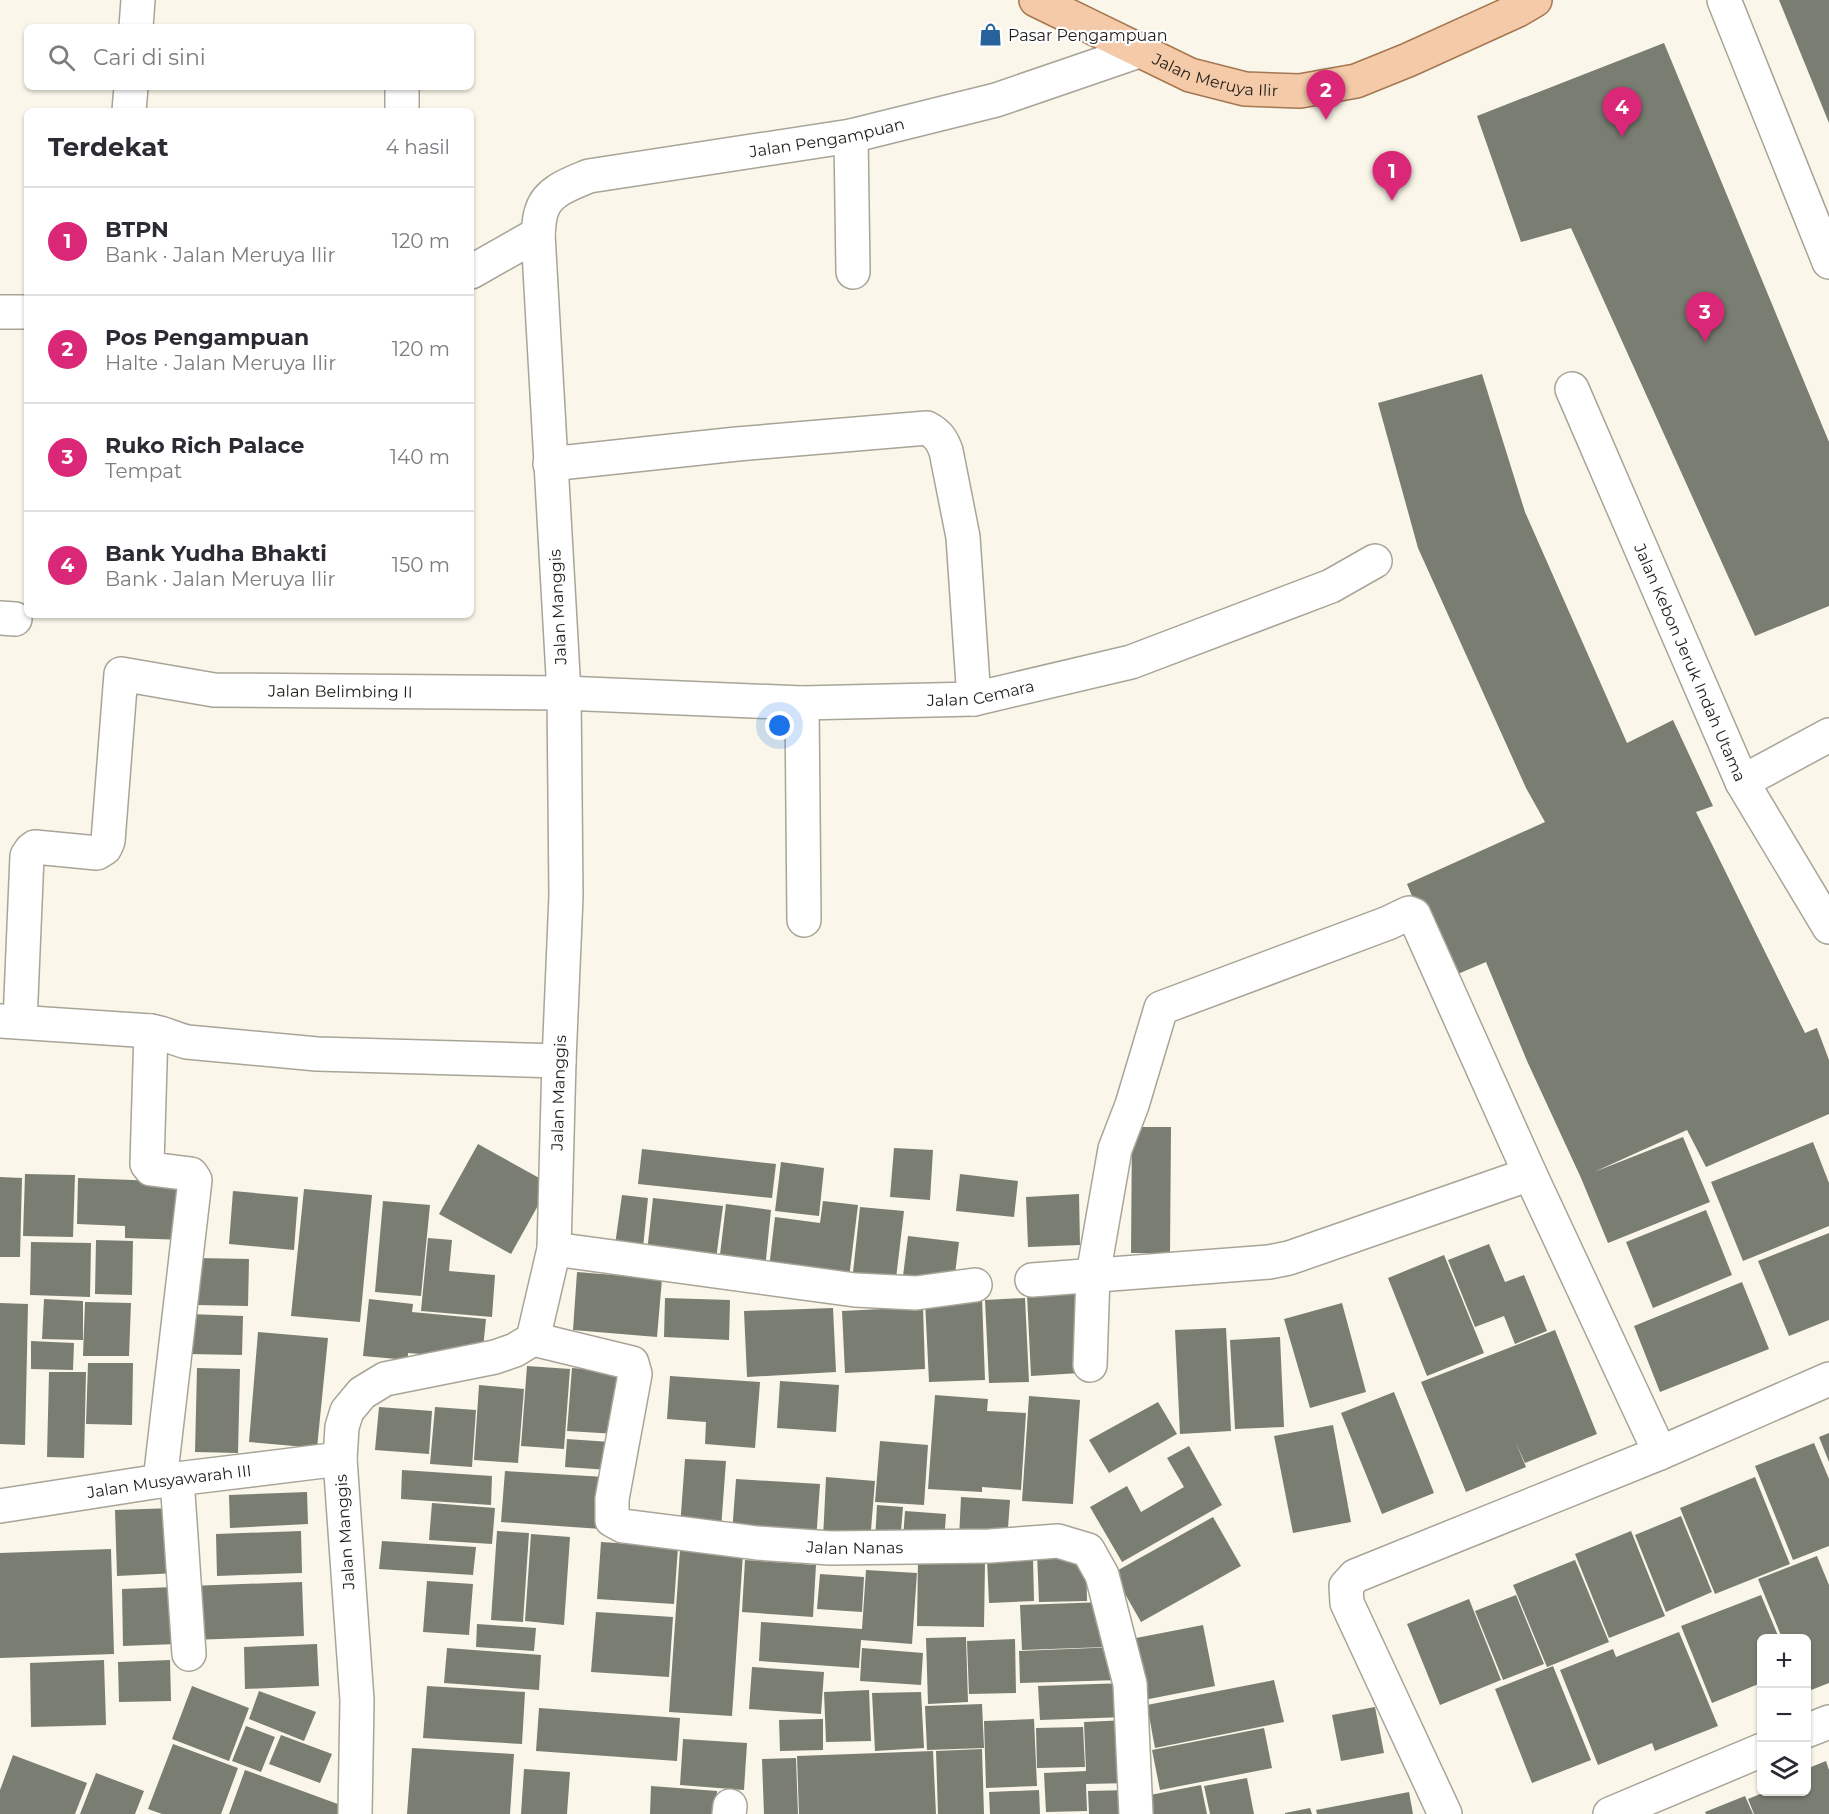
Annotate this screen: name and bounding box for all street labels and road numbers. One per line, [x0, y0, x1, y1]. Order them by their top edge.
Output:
street label: Jalan Meruya Ilir [1149, 48, 1278, 100]
street label: Jalan Pengampuan [747, 114, 906, 161]
street label: Jalan Kebon Jeruk Indah Utama [1630, 540, 1750, 784]
street label: Jalan Manggis [545, 549, 571, 666]
street label: Jalan Cemara [926, 676, 1036, 710]
street label: Jalan Belimbing II [267, 681, 413, 701]
street label: Jalan Manggis [547, 1034, 570, 1152]
street label: Jalan Musyawarah III [85, 1460, 252, 1502]
street label: Jalan Manggis [331, 1473, 359, 1591]
street label: Jalan Nanas [805, 1537, 904, 1558]

